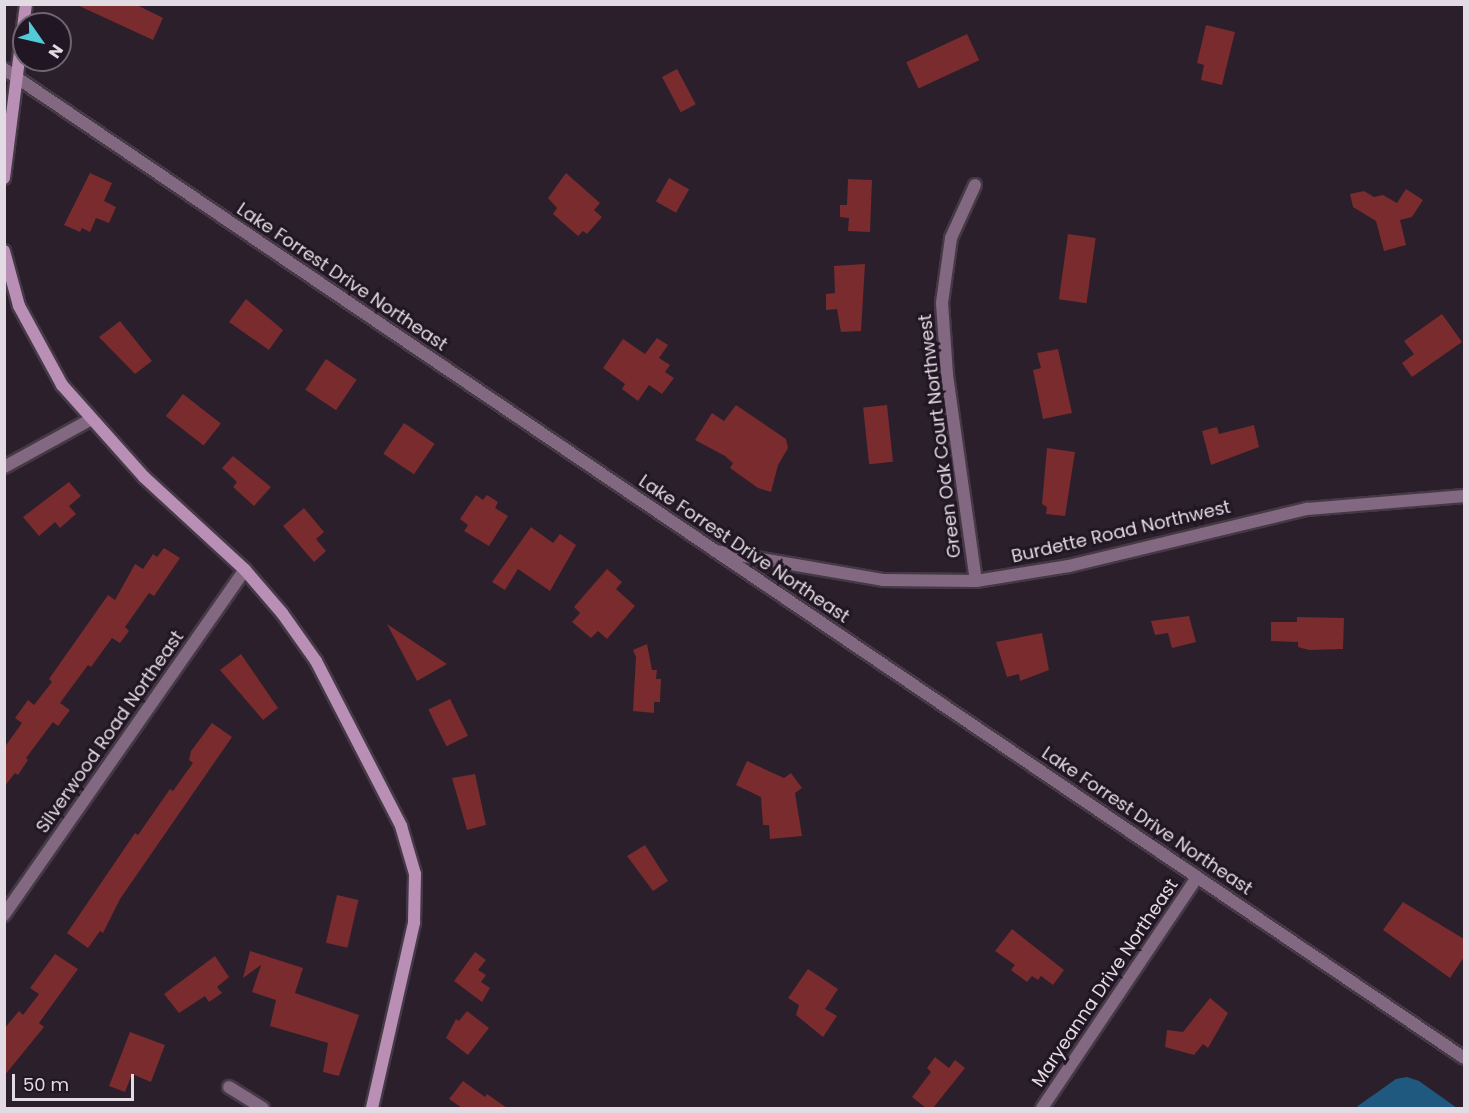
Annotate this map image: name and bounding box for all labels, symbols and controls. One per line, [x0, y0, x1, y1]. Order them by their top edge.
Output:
north arrow [12, 12, 72, 72]
text: N [43, 40, 69, 63]
street label: Lake Forrest Drive Northeast [233, 198, 451, 356]
street label: Green Oak Court Northwest [914, 313, 966, 559]
street label: Lake Forrest Drive Northeast [635, 470, 853, 628]
street label: Burdette Road Northwest [1009, 496, 1233, 568]
street label: Silverwood Road Northeast [32, 627, 188, 837]
street label: Lake Forrest Drive Northeast [1038, 742, 1256, 900]
street label: Maryeanna Drive Northeast [1027, 875, 1183, 1091]
scale bar [15, 1062, 136, 1100]
text: 50 m [23, 1072, 69, 1097]

